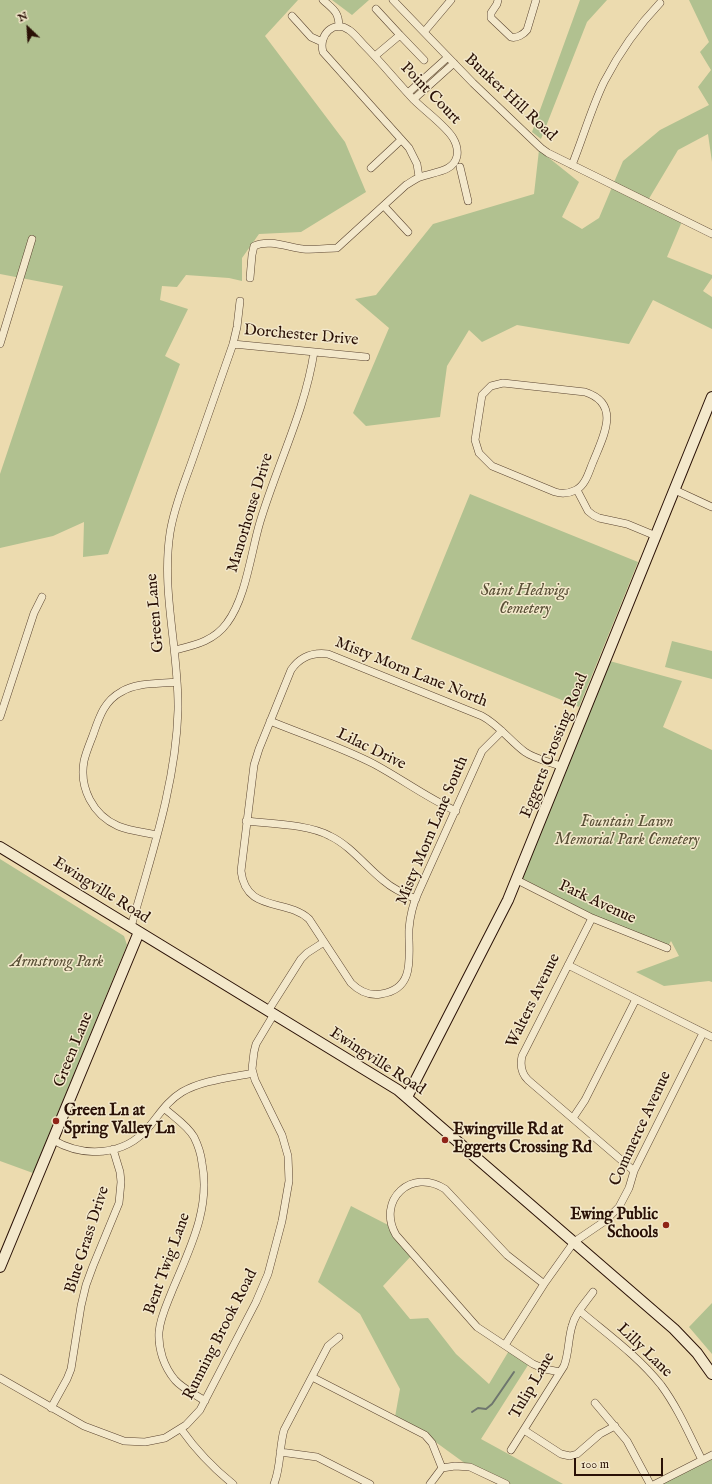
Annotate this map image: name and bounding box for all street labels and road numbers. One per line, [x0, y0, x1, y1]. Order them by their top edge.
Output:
street label: Bunker Hill Road [460, 50, 560, 146]
street label: Point Court [396, 59, 464, 129]
street label: Dorchester Drive [243, 321, 359, 351]
street label: Manorhouse Drive [224, 451, 278, 575]
street label: Green Lane [143, 573, 169, 653]
street label: Misty Morn Lane North [332, 634, 490, 712]
street label: Eggerts Crossing Road [517, 671, 593, 821]
street label: Lilac Drive [333, 725, 409, 775]
street label: Misty Morn Lane South [393, 754, 473, 908]
street label: Ewingville Road [49, 854, 153, 928]
street label: Park Avenue [555, 877, 639, 929]
street label: Walters Avenue [503, 951, 565, 1051]
street label: Green Lane [50, 1010, 98, 1090]
street label: Ewingville Road [326, 1024, 428, 1100]
street label: Commerce Avenue [606, 1069, 676, 1189]
street label: Blue Grass Drive [62, 1184, 114, 1296]
street label: Bent Twig Lane [141, 1211, 195, 1317]
street label: Running Brook Road [180, 1266, 262, 1404]
street label: Lilly Lane [612, 1320, 676, 1382]
street label: Tulip Lane [506, 1349, 560, 1423]

